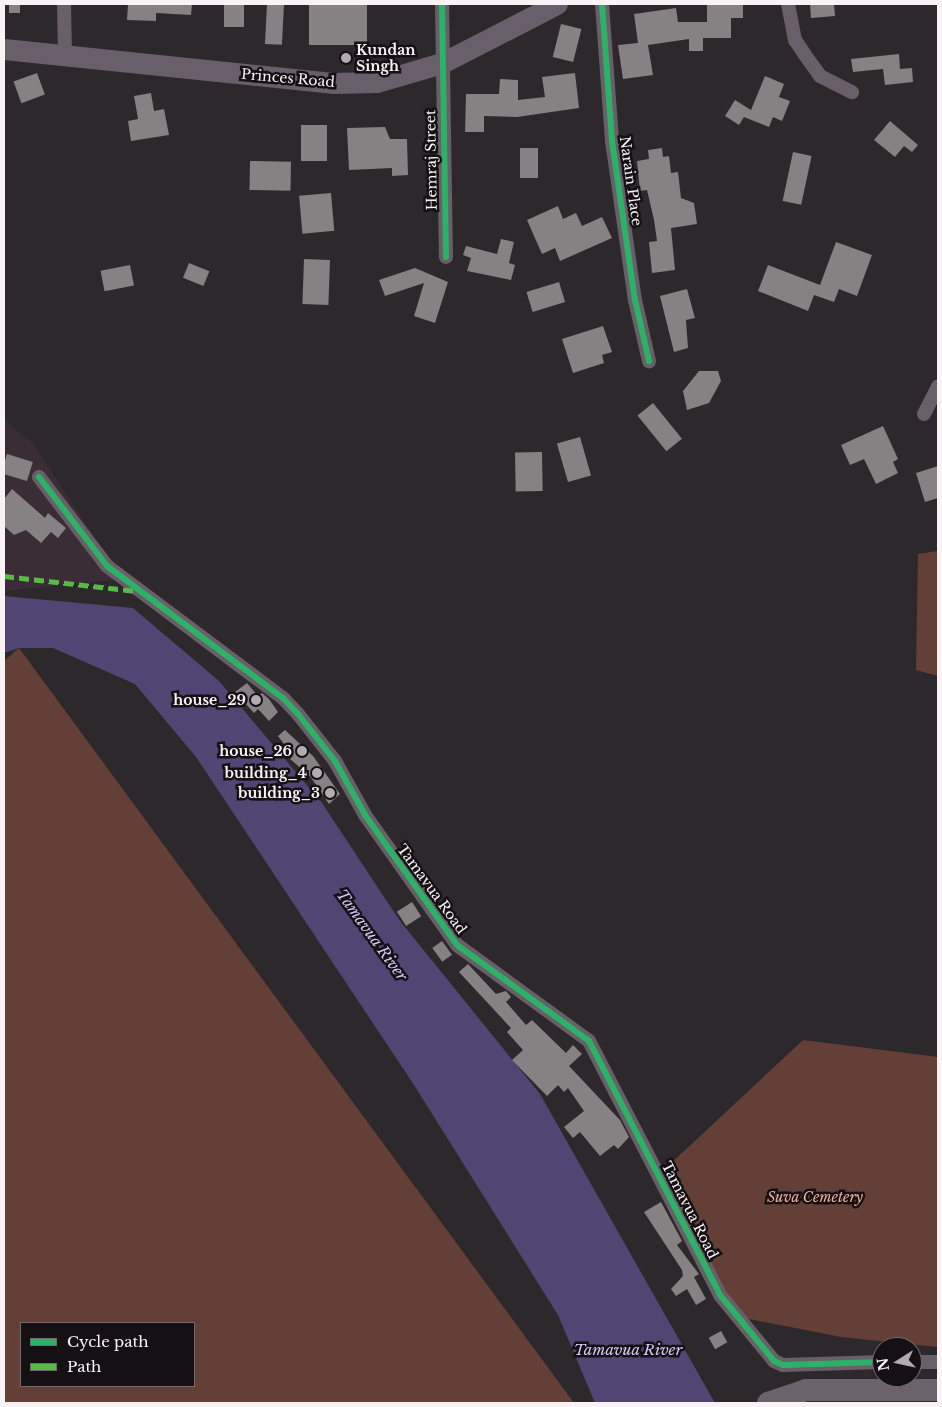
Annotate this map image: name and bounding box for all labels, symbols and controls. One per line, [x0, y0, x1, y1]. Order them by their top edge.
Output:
place label: Kundan Singh [356, 42, 415, 74]
marker: Kundan Singh [340, 52, 352, 64]
street label: Princes Road [241, 66, 335, 90]
street label: Hemraj Street [422, 110, 440, 210]
street label: Narain Place [616, 135, 646, 227]
place label: house_29 [173, 692, 246, 708]
marker: house_29 [250, 694, 262, 706]
place label: house_26 [219, 743, 292, 759]
marker: house_26 [296, 745, 308, 757]
place label: building_4 [225, 765, 307, 781]
marker: building_4 [311, 767, 323, 779]
place label: building_3 [238, 785, 320, 801]
marker: building_3 [324, 787, 336, 799]
street label: Tamavua Road [394, 841, 470, 937]
water label: Tamavua River [333, 886, 411, 984]
street label: Tamavua Road [658, 1159, 722, 1261]
park label: Suva Cemetery [767, 1189, 863, 1205]
legend [20, 1322, 195, 1387]
text: Cycle path [67, 1332, 149, 1351]
north arrow [872, 1337, 922, 1387]
water label: Tamavua River [573, 1341, 683, 1359]
text: N [873, 1356, 893, 1372]
text: Path [67, 1357, 101, 1376]

